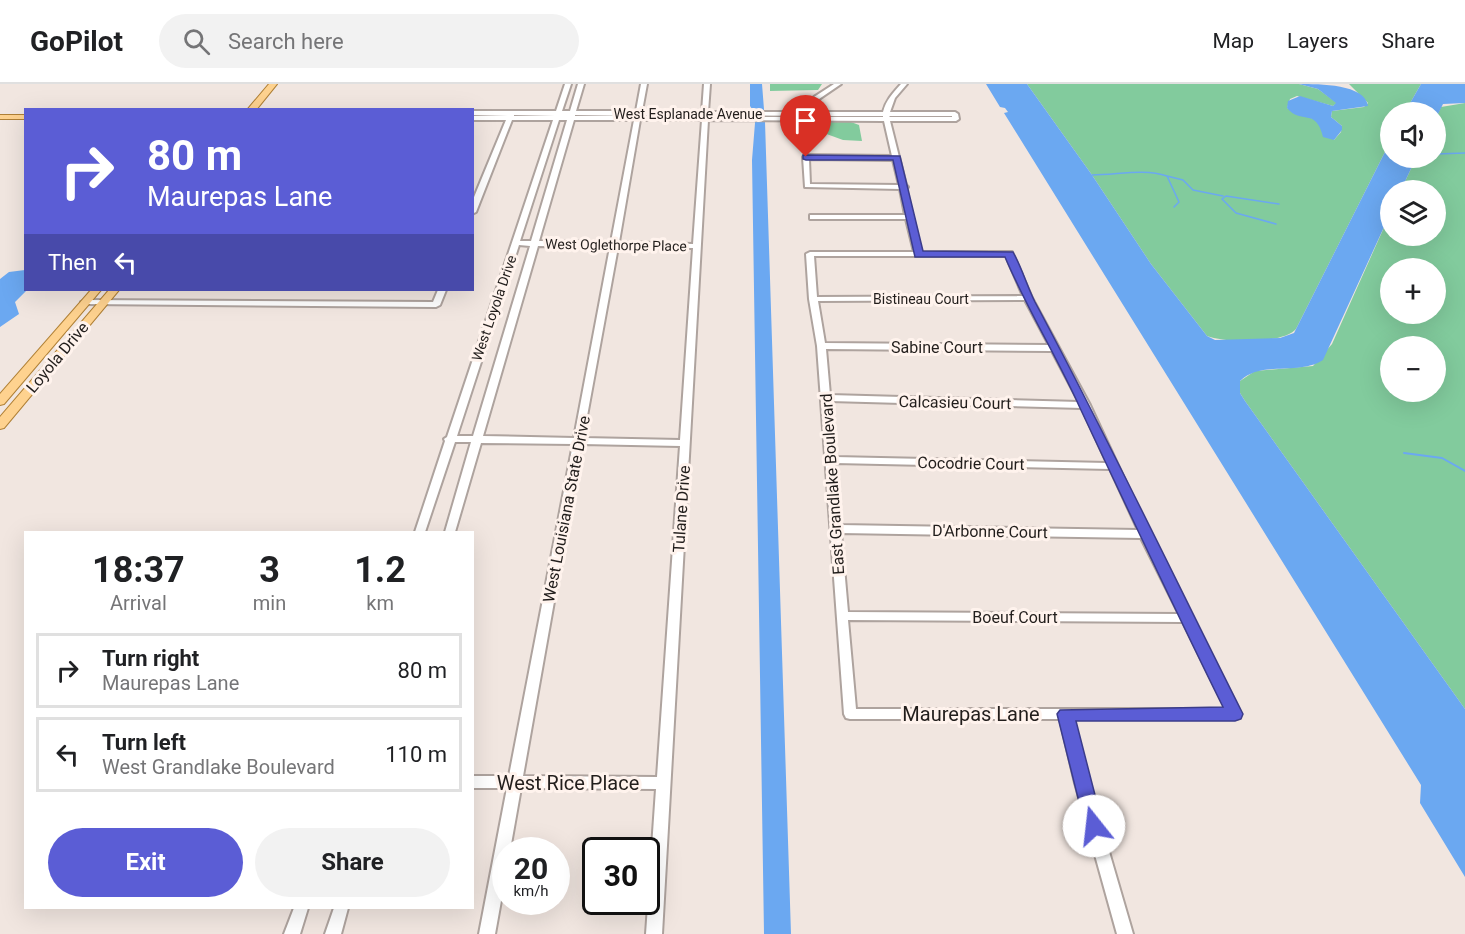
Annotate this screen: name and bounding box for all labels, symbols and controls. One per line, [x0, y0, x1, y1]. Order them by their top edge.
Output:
search box [159, 14, 579, 68]
text: GoPilot [30, 25, 123, 58]
icon: search [180, 25, 213, 58]
text: Search here [228, 29, 344, 54]
text: Map [1212, 29, 1254, 53]
text: Layers [1287, 29, 1348, 53]
text: Share [1381, 29, 1435, 53]
pin [780, 95, 831, 157]
map controls [1380, 102, 1446, 402]
button: sound [1380, 102, 1446, 168]
icon: arrive [789, 104, 822, 137]
street label: West Esplanade Avenue [614, 106, 762, 122]
text: 80 m [147, 131, 242, 180]
icon: right [48, 132, 126, 210]
button: layers [1380, 180, 1446, 246]
text: Maurepas Lane [147, 181, 332, 213]
street label: West Oglethorpe Place [545, 236, 687, 254]
icon: left [109, 246, 142, 279]
text: Then [48, 250, 97, 275]
street label: West Loyola Drive [468, 253, 520, 363]
button: + [1380, 258, 1446, 324]
street label: Bistineau Court [873, 291, 969, 307]
street label: Loyola Drive [22, 318, 93, 397]
button: − [1380, 336, 1446, 402]
street label: Sabine Court [891, 338, 983, 357]
street label: Calcasieu Court [898, 392, 1012, 413]
street label: East Grandlake Boulevard [817, 393, 848, 575]
street label: West Louisiana State Drive [539, 414, 594, 604]
street label: Cocodrie Court [917, 453, 1025, 474]
street label: Tulane Drive [669, 465, 694, 553]
street label: D'Arbonne Court [932, 521, 1048, 542]
text: 18:37 [92, 549, 185, 591]
text: 3 [259, 549, 280, 591]
text: 1.2 [354, 549, 406, 591]
text: Arrival [110, 591, 167, 615]
text: min [253, 591, 286, 615]
text: km [366, 591, 394, 615]
street label: Boeuf Court [972, 608, 1058, 627]
text: Turn right [102, 646, 199, 671]
icon: right [51, 654, 84, 687]
text: 80 m [398, 658, 447, 683]
text: Maurepas Lane [102, 671, 239, 695]
street label: Maurepas Lane [902, 702, 1040, 726]
text: Turn left [102, 730, 186, 755]
icon: left [51, 738, 84, 771]
text: 110 m [385, 742, 447, 767]
text: West Grandlake Boulevard [102, 755, 335, 779]
street label: West Rice Place [497, 771, 639, 795]
position arrow [1062, 794, 1126, 858]
button: Exit [48, 828, 243, 897]
button: Share [255, 828, 450, 897]
speed limit sign: 30 [582, 837, 660, 915]
text: 20 [514, 851, 548, 886]
text: km/h [513, 882, 549, 900]

